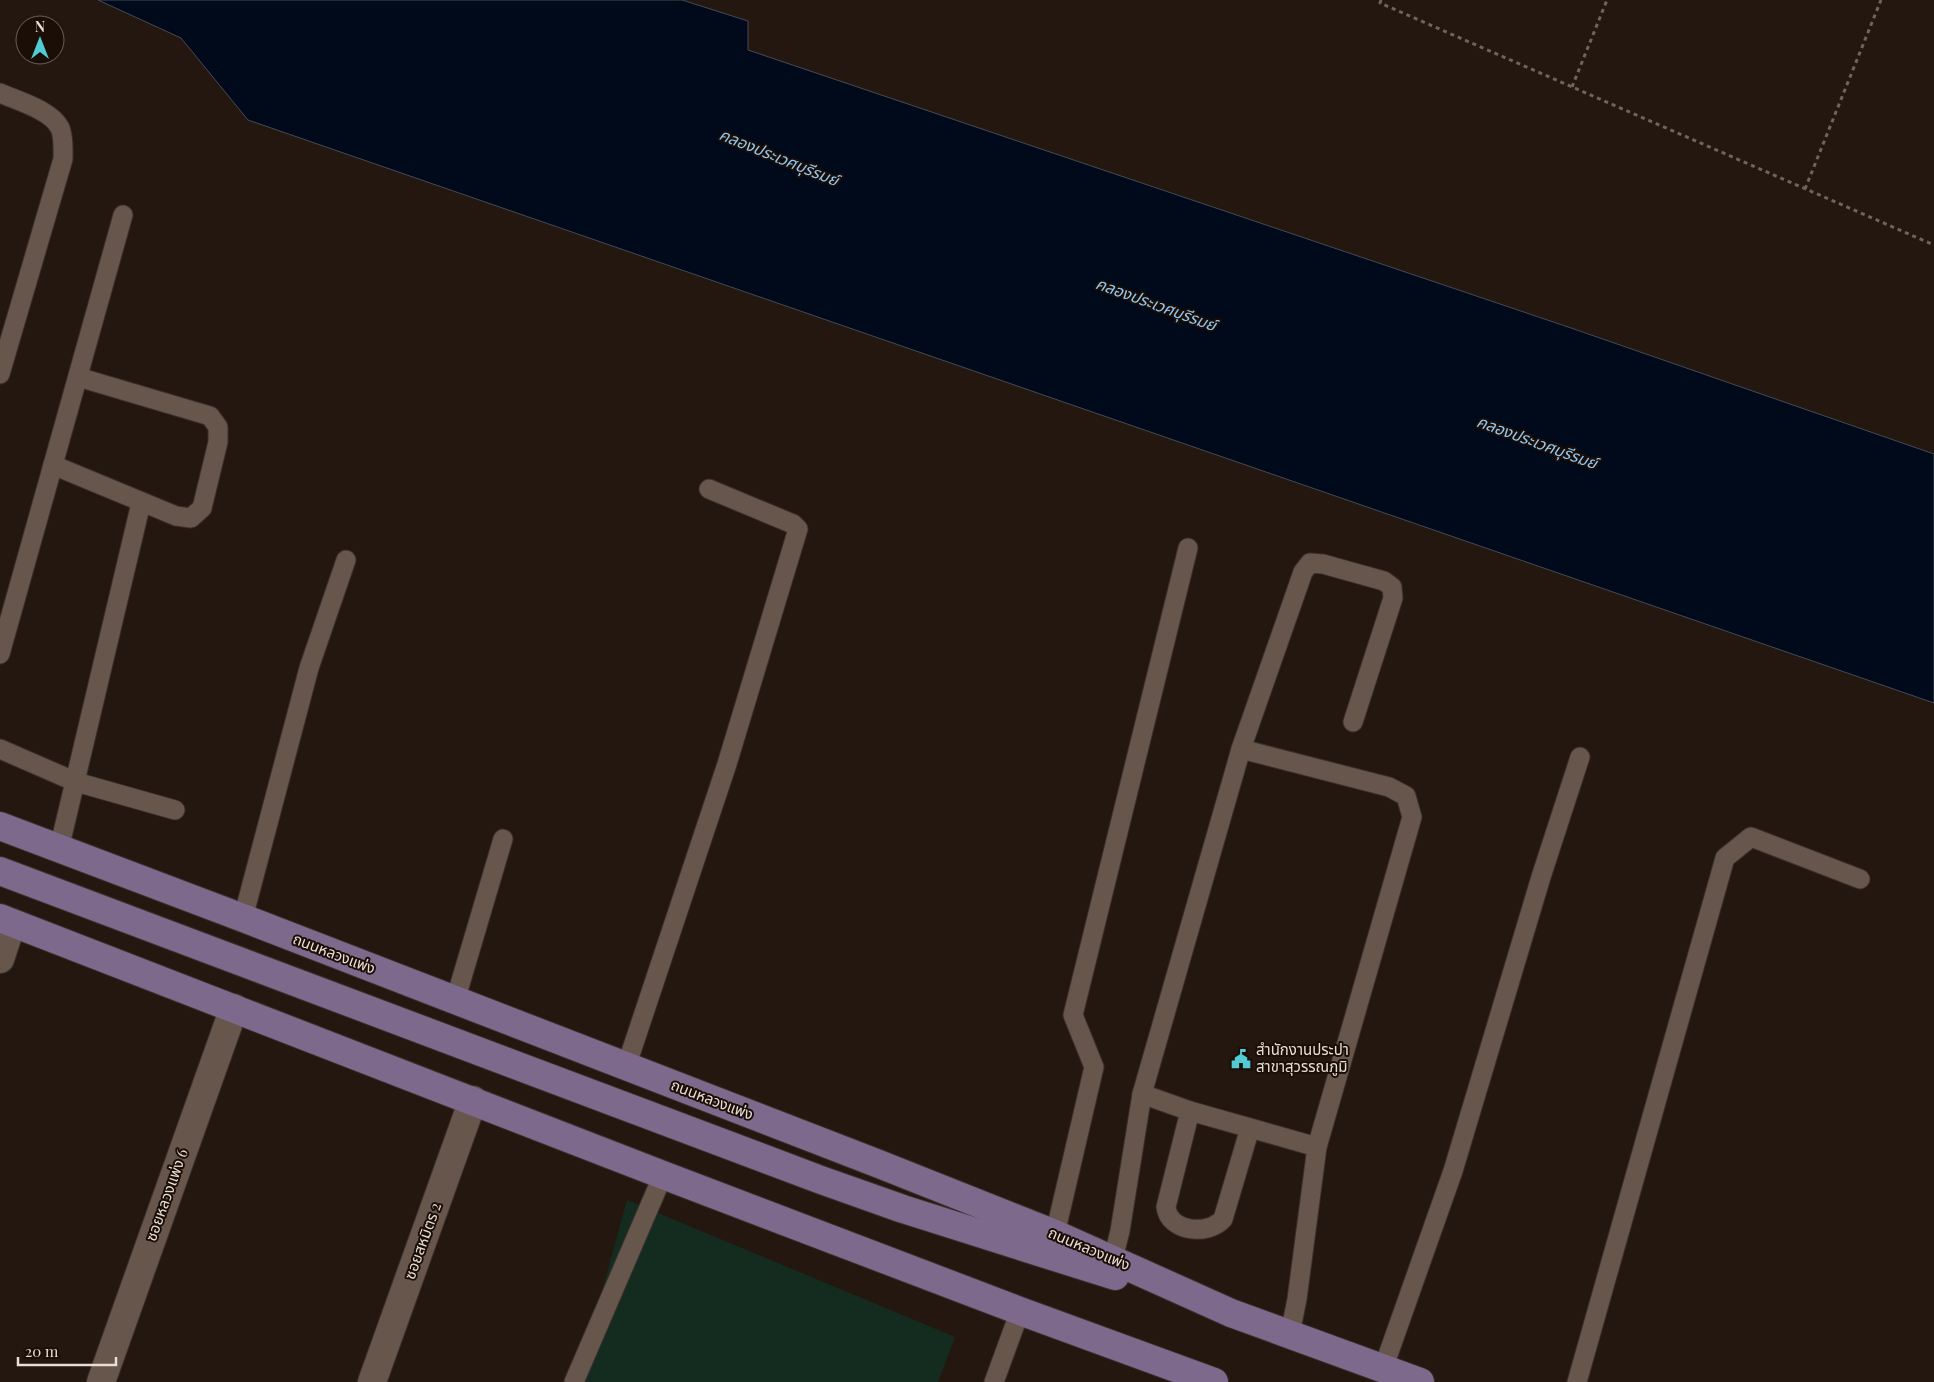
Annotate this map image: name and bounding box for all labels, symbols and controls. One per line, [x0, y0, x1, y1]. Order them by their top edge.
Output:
north arrow [15, 15, 65, 65]
text: N [35, 17, 45, 36]
water label: คลองประเวศบุรีรมย์ [716, 123, 845, 192]
water label: คลองประเวศบุรีรมย์ [1093, 272, 1222, 337]
water label: คลองประเวศบุรีรมย์ [1474, 410, 1603, 475]
street label: ถนนหลวงแพ่ง [290, 928, 379, 978]
place label: สำนักงานประปา สาขาสุวรรณภูมิ [1256, 1039, 1349, 1076]
public building icon: สำนักงานประปา สาขาสุวรรณภูมิ [1230, 1048, 1252, 1070]
street label: ถนนหลวงแพ่ง [668, 1074, 757, 1124]
street label: ซอยหลวงแพ่ง 6 [140, 1145, 192, 1244]
street label: ซอยสหมิตร 2 [399, 1200, 445, 1282]
street label: ถนนหลวงแพ่ง [1045, 1222, 1133, 1274]
scale bar [18, 1334, 115, 1366]
text: 20 m [25, 1341, 59, 1361]

